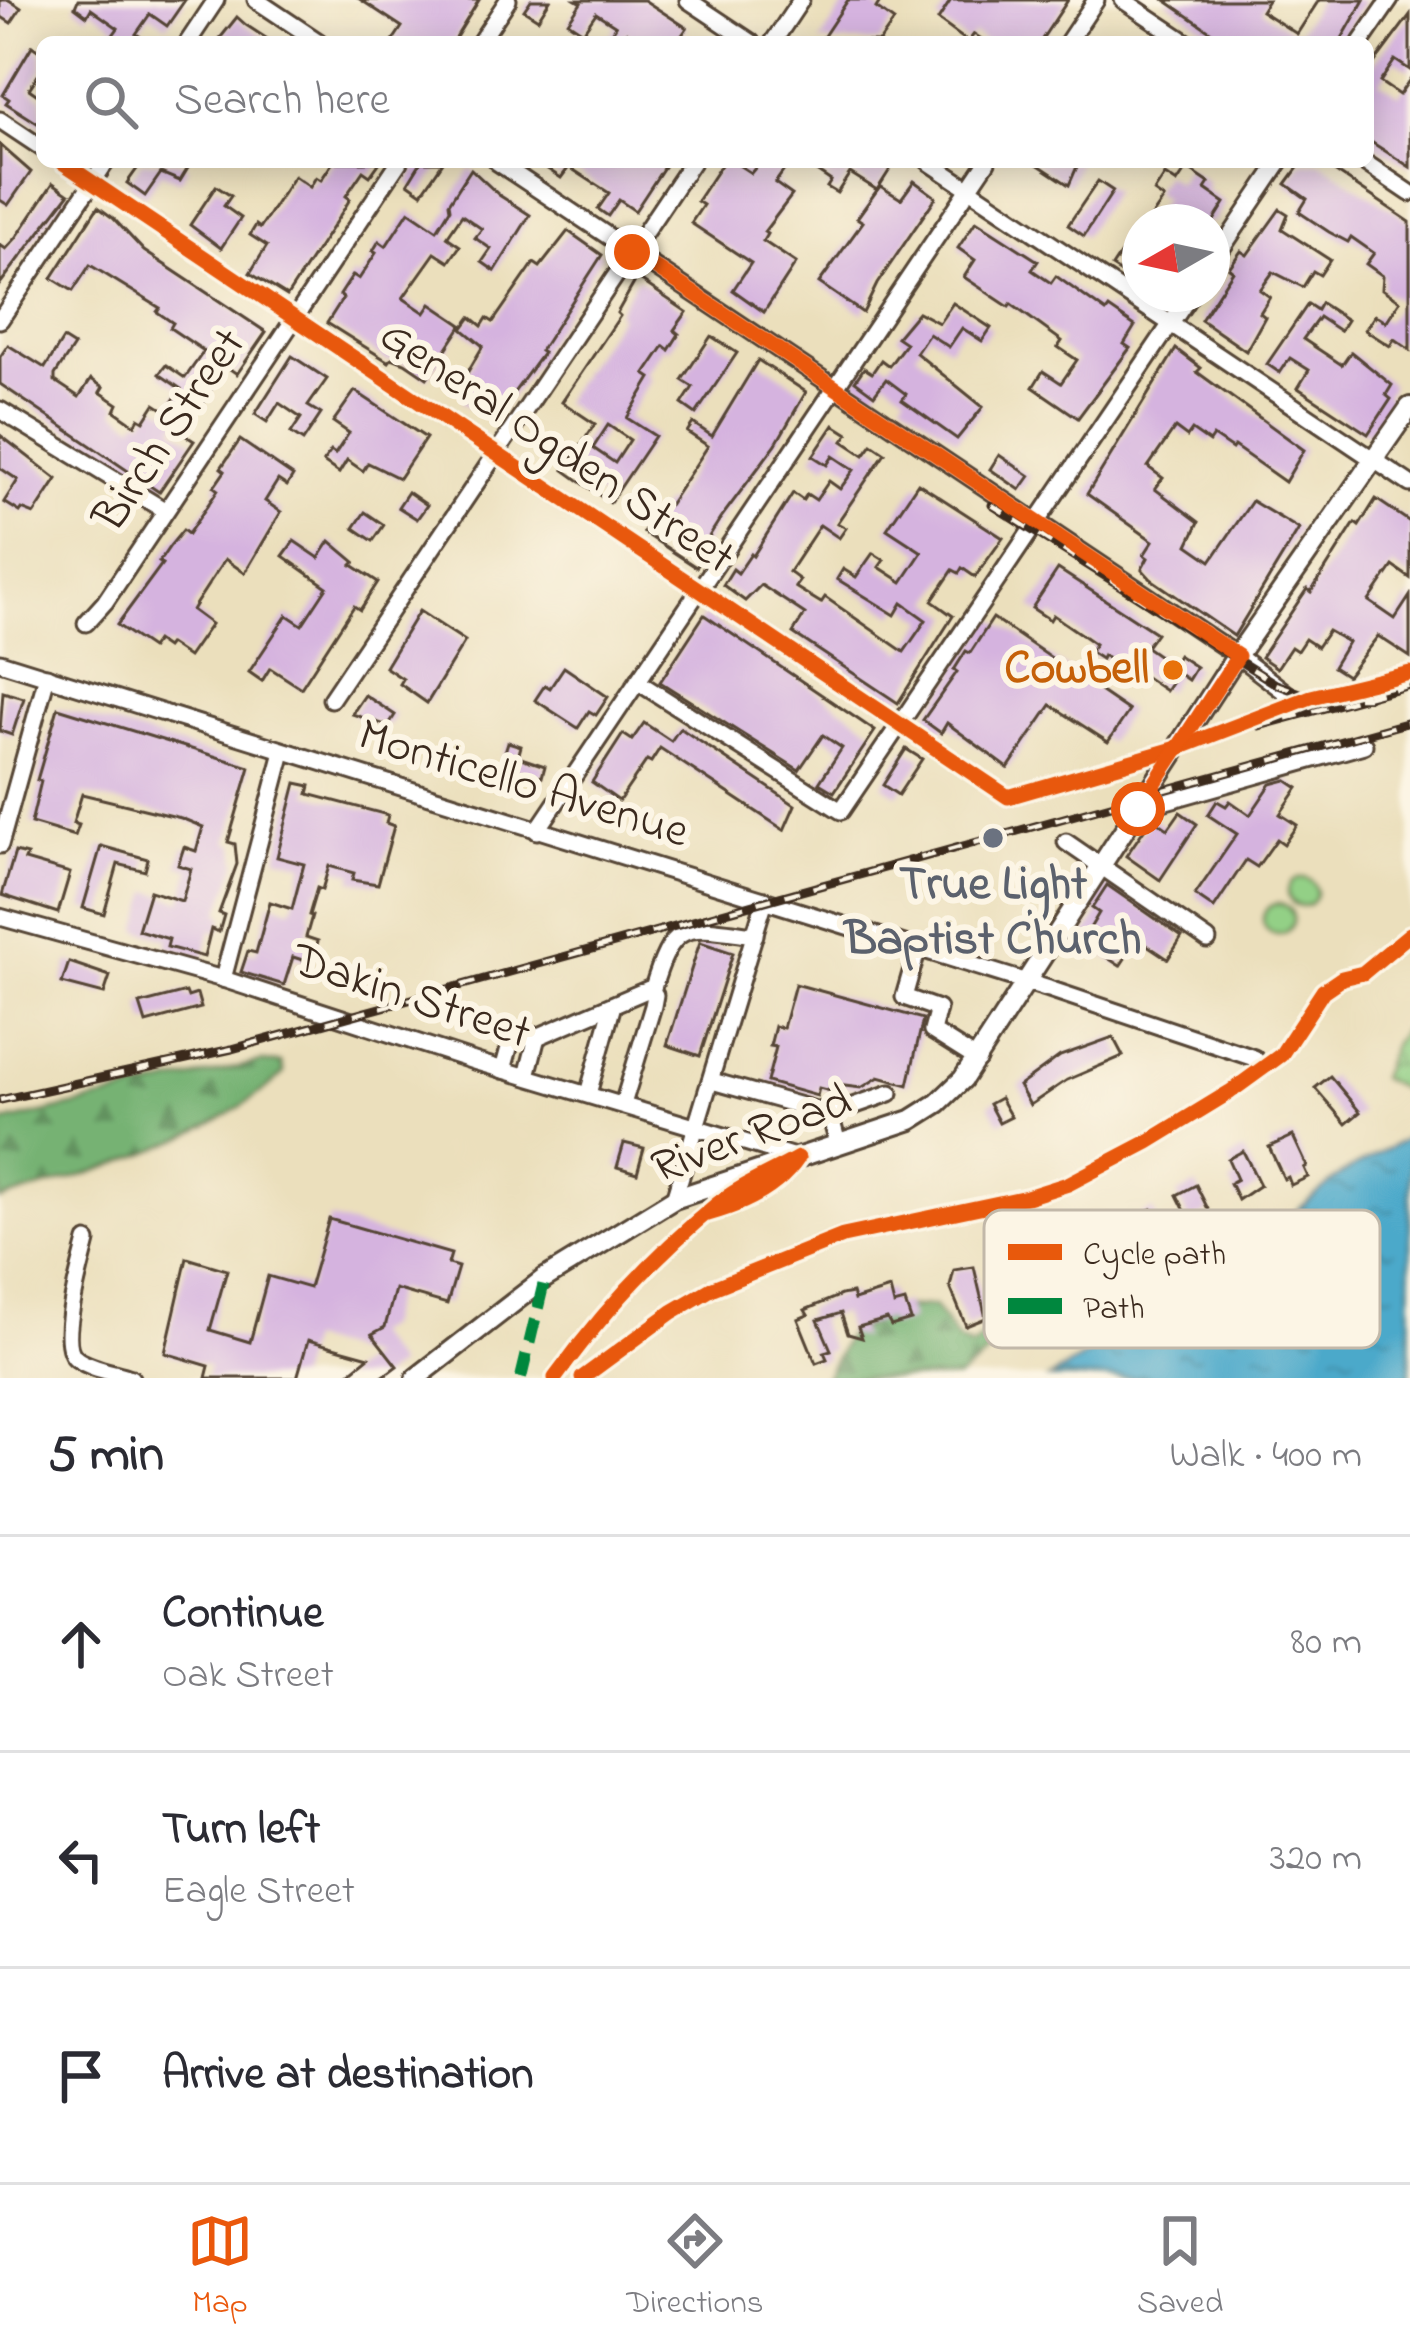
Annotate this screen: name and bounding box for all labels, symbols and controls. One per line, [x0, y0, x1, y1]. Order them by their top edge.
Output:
search box [36, 36, 1374, 168]
icon: search [78, 69, 144, 135]
text: Search here [174, 69, 390, 135]
north arrow [1122, 204, 1230, 312]
route end [605, 225, 659, 279]
street label: General Ogden Street [363, 303, 748, 594]
street label: Birch Street [76, 315, 265, 548]
place label: Cowbell [1004, 635, 1149, 705]
marker: Cowbell [1160, 657, 1186, 683]
street label: Monticello Avenue [349, 702, 697, 869]
route start [1111, 782, 1165, 836]
marker: True Light Baptist Church [980, 825, 1006, 851]
place label: True Light Baptist Church [842, 851, 1142, 976]
street label: Dakin Street [282, 926, 539, 1070]
street label: River Road [642, 1068, 862, 1204]
legend [984, 1210, 1380, 1348]
text: Cycle path [1083, 1232, 1226, 1280]
text: Path [1083, 1286, 1145, 1334]
text: 5 min [48, 1419, 164, 1494]
text: Walk · 400 m [1169, 1428, 1362, 1485]
text: Continue [162, 1582, 323, 1648]
icon: ahead [48, 1611, 114, 1677]
text: 80 m [1291, 1615, 1362, 1672]
text: Oak Street [162, 1648, 334, 1705]
text: Turn left [162, 1798, 320, 1864]
icon: left [48, 1827, 114, 1893]
text: 320 m [1270, 1831, 1362, 1888]
text: Eagle Street [162, 1864, 355, 1921]
icon: arrive [48, 2043, 114, 2109]
text: Arrive at destination [162, 2043, 533, 2109]
tab: Map [187, 2208, 253, 2328]
tab: Directions [626, 2208, 764, 2328]
tab: Saved [1137, 2208, 1223, 2328]

